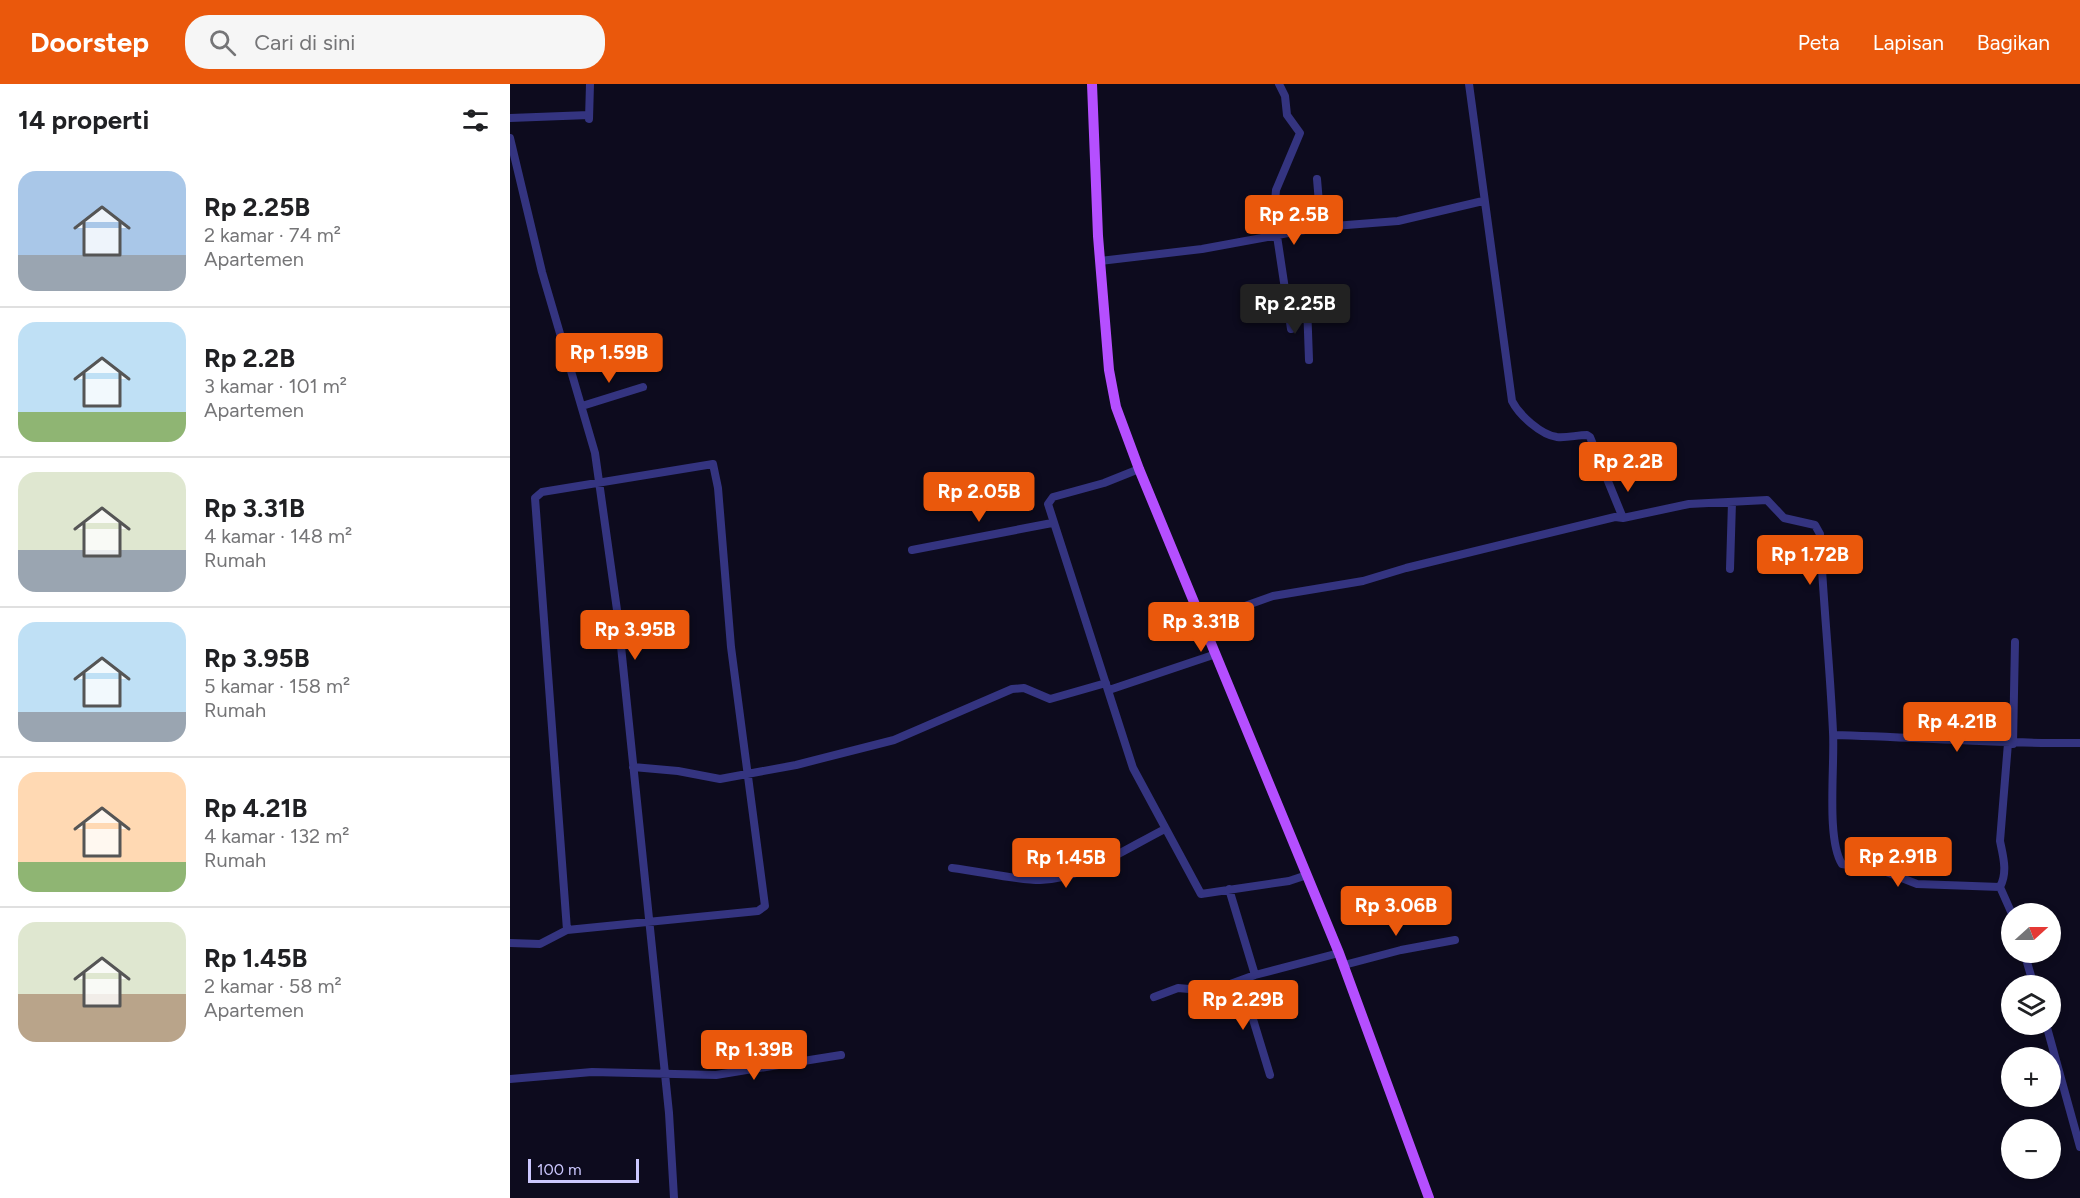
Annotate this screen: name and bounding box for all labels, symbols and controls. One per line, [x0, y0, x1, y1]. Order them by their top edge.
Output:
search box [185, 15, 605, 69]
text: Doorstep [30, 25, 149, 59]
icon: search [206, 26, 239, 59]
text: Cari di sini [254, 29, 355, 56]
text: Peta [1798, 30, 1840, 55]
text: Lapisan [1873, 30, 1944, 55]
text: Bagikan [1977, 30, 2050, 55]
text: 14 properti [18, 104, 149, 136]
icon: filters [459, 104, 492, 137]
text: Rp 2.25B [204, 191, 310, 223]
icon: home [66, 195, 138, 267]
pin: Rp 2.5B [1239, 195, 1349, 246]
text: Rp 2.5B [1259, 202, 1329, 226]
text: 2 kamar · 74 m² [204, 223, 341, 247]
text: Apartemen [204, 247, 304, 271]
pin: Rp 2.25B [1233, 284, 1357, 335]
text: Rp 2.25B [1254, 291, 1336, 315]
pin: Rp 1.59B [547, 333, 671, 384]
text: Rp 1.59B [570, 340, 648, 364]
text: Rp 2.2B [204, 342, 295, 374]
icon: home [66, 346, 138, 418]
text: 3 kamar · 101 m² [204, 374, 347, 398]
text: Apartemen [204, 398, 304, 422]
pin: Rp 2.2B [1573, 442, 1683, 493]
text: Rp 2.2B [1593, 449, 1663, 473]
pin: Rp 2.05B [917, 472, 1041, 523]
text: Rp 2.05B [937, 479, 1021, 503]
text: Rp 3.31B [204, 492, 305, 524]
icon: home [66, 496, 138, 568]
text: 4 kamar · 148 m² [204, 524, 352, 548]
pin: Rp 1.72B [1748, 535, 1872, 586]
text: Rp 1.72B [1771, 542, 1849, 566]
text: Rumah [204, 548, 266, 572]
pin: Rp 3.31B [1139, 602, 1263, 653]
text: Rp 3.31B [1162, 609, 1240, 633]
pin: Rp 3.95B [573, 610, 697, 661]
text: Rp 3.95B [594, 617, 676, 641]
text: Rp 3.95B [204, 642, 310, 674]
icon: home [66, 646, 138, 718]
text: 5 kamar · 158 m² [204, 674, 350, 698]
text: Rumah [204, 698, 266, 722]
pin: Rp 4.21B [1895, 702, 2019, 753]
text: Rp 4.21B [1917, 709, 1997, 733]
text: Rp 4.21B [204, 792, 307, 824]
icon: home [66, 796, 138, 868]
text: 4 kamar · 132 m² [204, 824, 349, 848]
pin: Rp 2.91B [1836, 837, 1960, 888]
pin: Rp 1.45B [1004, 838, 1128, 889]
text: Rp 2.91B [1859, 844, 1937, 868]
text: Rp 1.45B [1026, 845, 1106, 869]
text: Rumah [204, 848, 266, 872]
pin: Rp 3.06B [1334, 886, 1458, 937]
text: Rp 3.06B [1355, 893, 1437, 917]
north arrow [2001, 903, 2061, 963]
map controls [2001, 903, 2061, 1179]
text: Rp 1.45B [204, 942, 307, 974]
icon: home [66, 946, 138, 1018]
text: 2 kamar · 58 m² [204, 974, 342, 998]
button: layers [2001, 975, 2061, 1035]
pin: Rp 2.29B [1181, 980, 1305, 1031]
text: Rp 2.29B [1202, 987, 1284, 1011]
text: Apartemen [204, 998, 304, 1022]
pin: Rp 1.39B [692, 1030, 816, 1081]
text: Rp 1.39B [715, 1037, 793, 1061]
button: + [2001, 1047, 2061, 1107]
button: − [2001, 1119, 2061, 1179]
scale bar [528, 1156, 639, 1184]
text: 100 m [537, 1160, 582, 1179]

